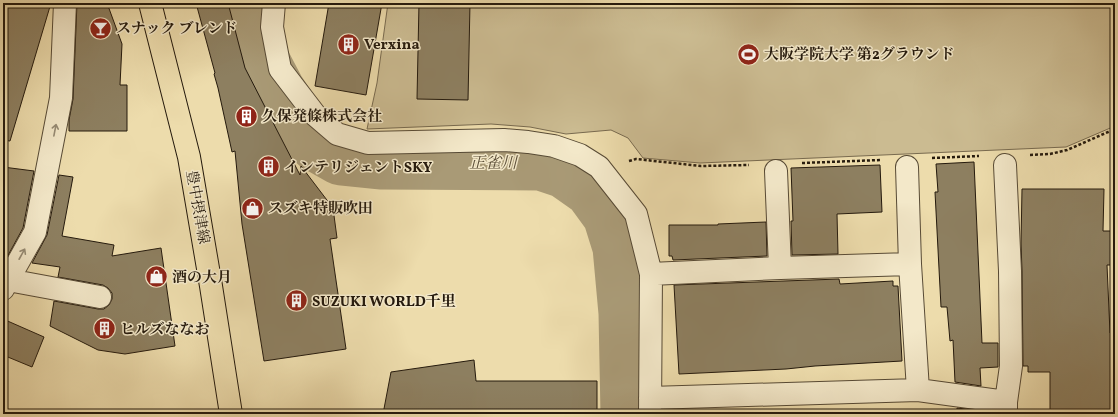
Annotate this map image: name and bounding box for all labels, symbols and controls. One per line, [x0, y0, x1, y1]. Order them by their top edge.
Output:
bar icon: スナック ブレンド [88, 15, 114, 41]
place label: スナック ブレンド [116, 19, 237, 40]
building icon: Verxina [335, 31, 361, 57]
place label: Verxina [364, 35, 420, 56]
sports icon: 大阪学院大学 第2グラウンド [735, 41, 761, 67]
place label: 大阪学院大学 第2グラウンド [764, 45, 955, 66]
building icon: 久保発條株式会社 [234, 103, 260, 129]
place label: 久保発條株式会社 [262, 107, 382, 128]
one-way arrow [51, 124, 59, 137]
water label: 正雀川 [469, 153, 519, 175]
building icon: インテリジェントSKY [256, 154, 282, 180]
place label: インテリジェントSKY [284, 158, 433, 179]
street label: 豊中摂津線 [180, 168, 213, 246]
shop icon: スズキ特販吹田 [240, 195, 266, 221]
place label: スズキ特販吹田 [268, 199, 373, 220]
one-way arrow [19, 249, 26, 261]
shop icon: 酒の大月 [143, 264, 169, 290]
place label: 酒の大月 [172, 268, 232, 289]
building icon: SUZUKI WORLD千里 [284, 288, 310, 314]
place label: SUZUKI WORLD千里 [312, 292, 456, 313]
building icon: ヒルズななお [91, 316, 117, 342]
place label: ヒルズななお [120, 320, 210, 341]

